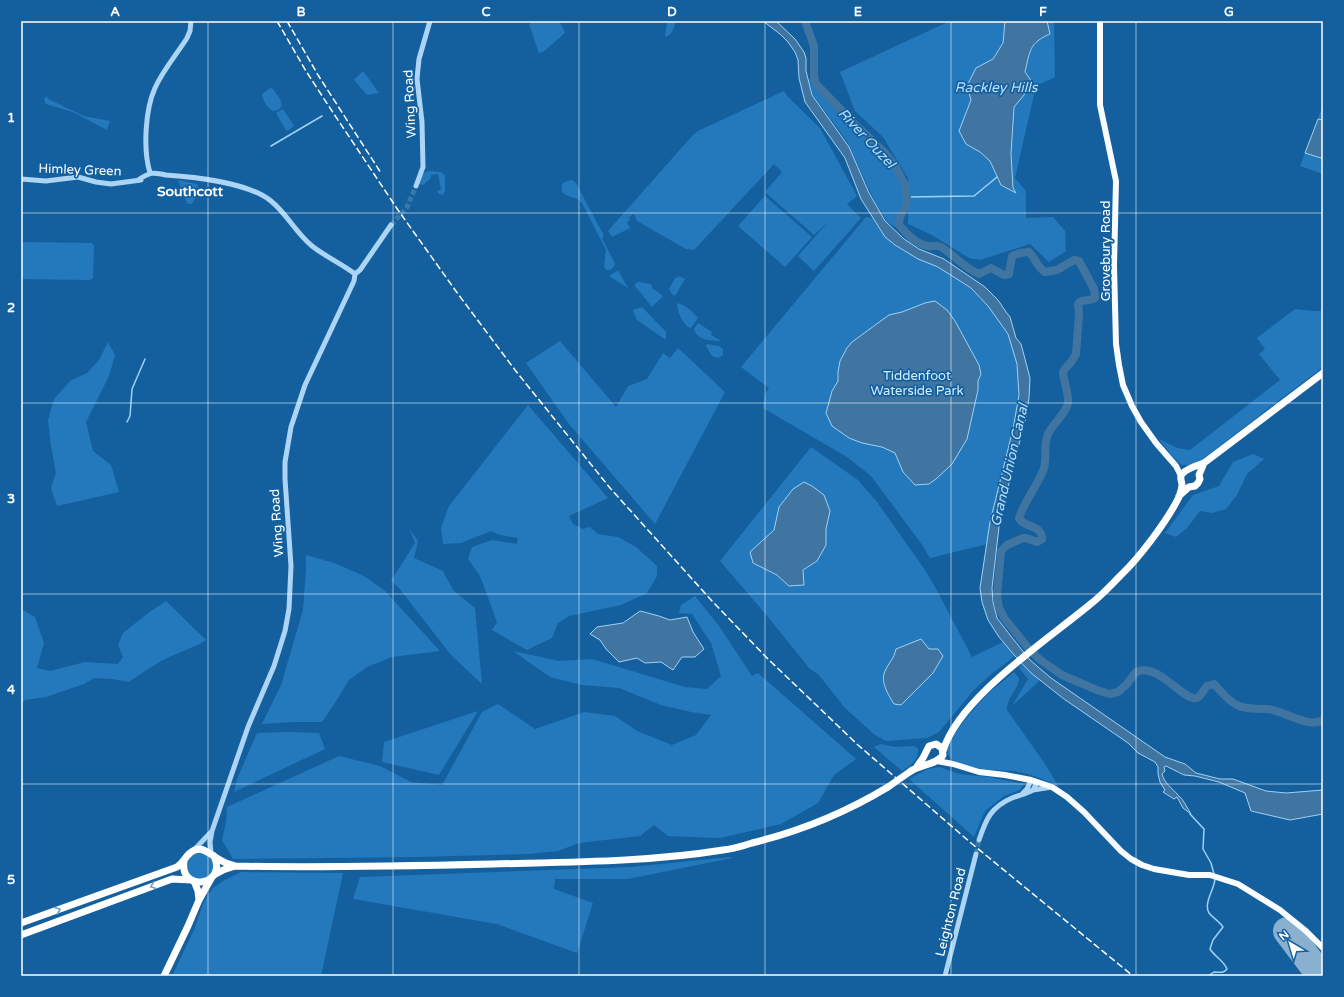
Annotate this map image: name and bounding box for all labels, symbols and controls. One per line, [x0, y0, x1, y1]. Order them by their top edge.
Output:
text: A [110, 4, 120, 20]
text: B [296, 4, 306, 20]
text: C [481, 4, 491, 20]
text: D [667, 4, 677, 20]
text: E [854, 4, 862, 20]
text: F [1039, 4, 1047, 20]
text: G [1224, 4, 1234, 20]
street label: Wing Road [400, 69, 420, 139]
water label: Rackley Hills [954, 79, 1039, 96]
water label: River Ouzel [835, 105, 900, 173]
text: 1 [7, 110, 15, 126]
street label: Himley Green [38, 161, 122, 179]
district label: Southcott [157, 183, 224, 200]
street label: Grovebury Road [1098, 201, 1114, 301]
text: 2 [7, 300, 15, 316]
park label: Tiddenfoot Waterside Park [870, 368, 964, 399]
water label: Grand Union Canal [987, 401, 1032, 528]
street label: Wing Road [267, 488, 287, 558]
text: 3 [7, 491, 15, 507]
text: 4 [7, 682, 16, 698]
street label: Leighton Road [932, 866, 970, 958]
text: 5 [7, 872, 15, 888]
one-way arrow [150, 882, 157, 890]
one-way arrow [54, 906, 61, 915]
north arrow [1270, 923, 1310, 963]
text: N [1277, 928, 1292, 943]

